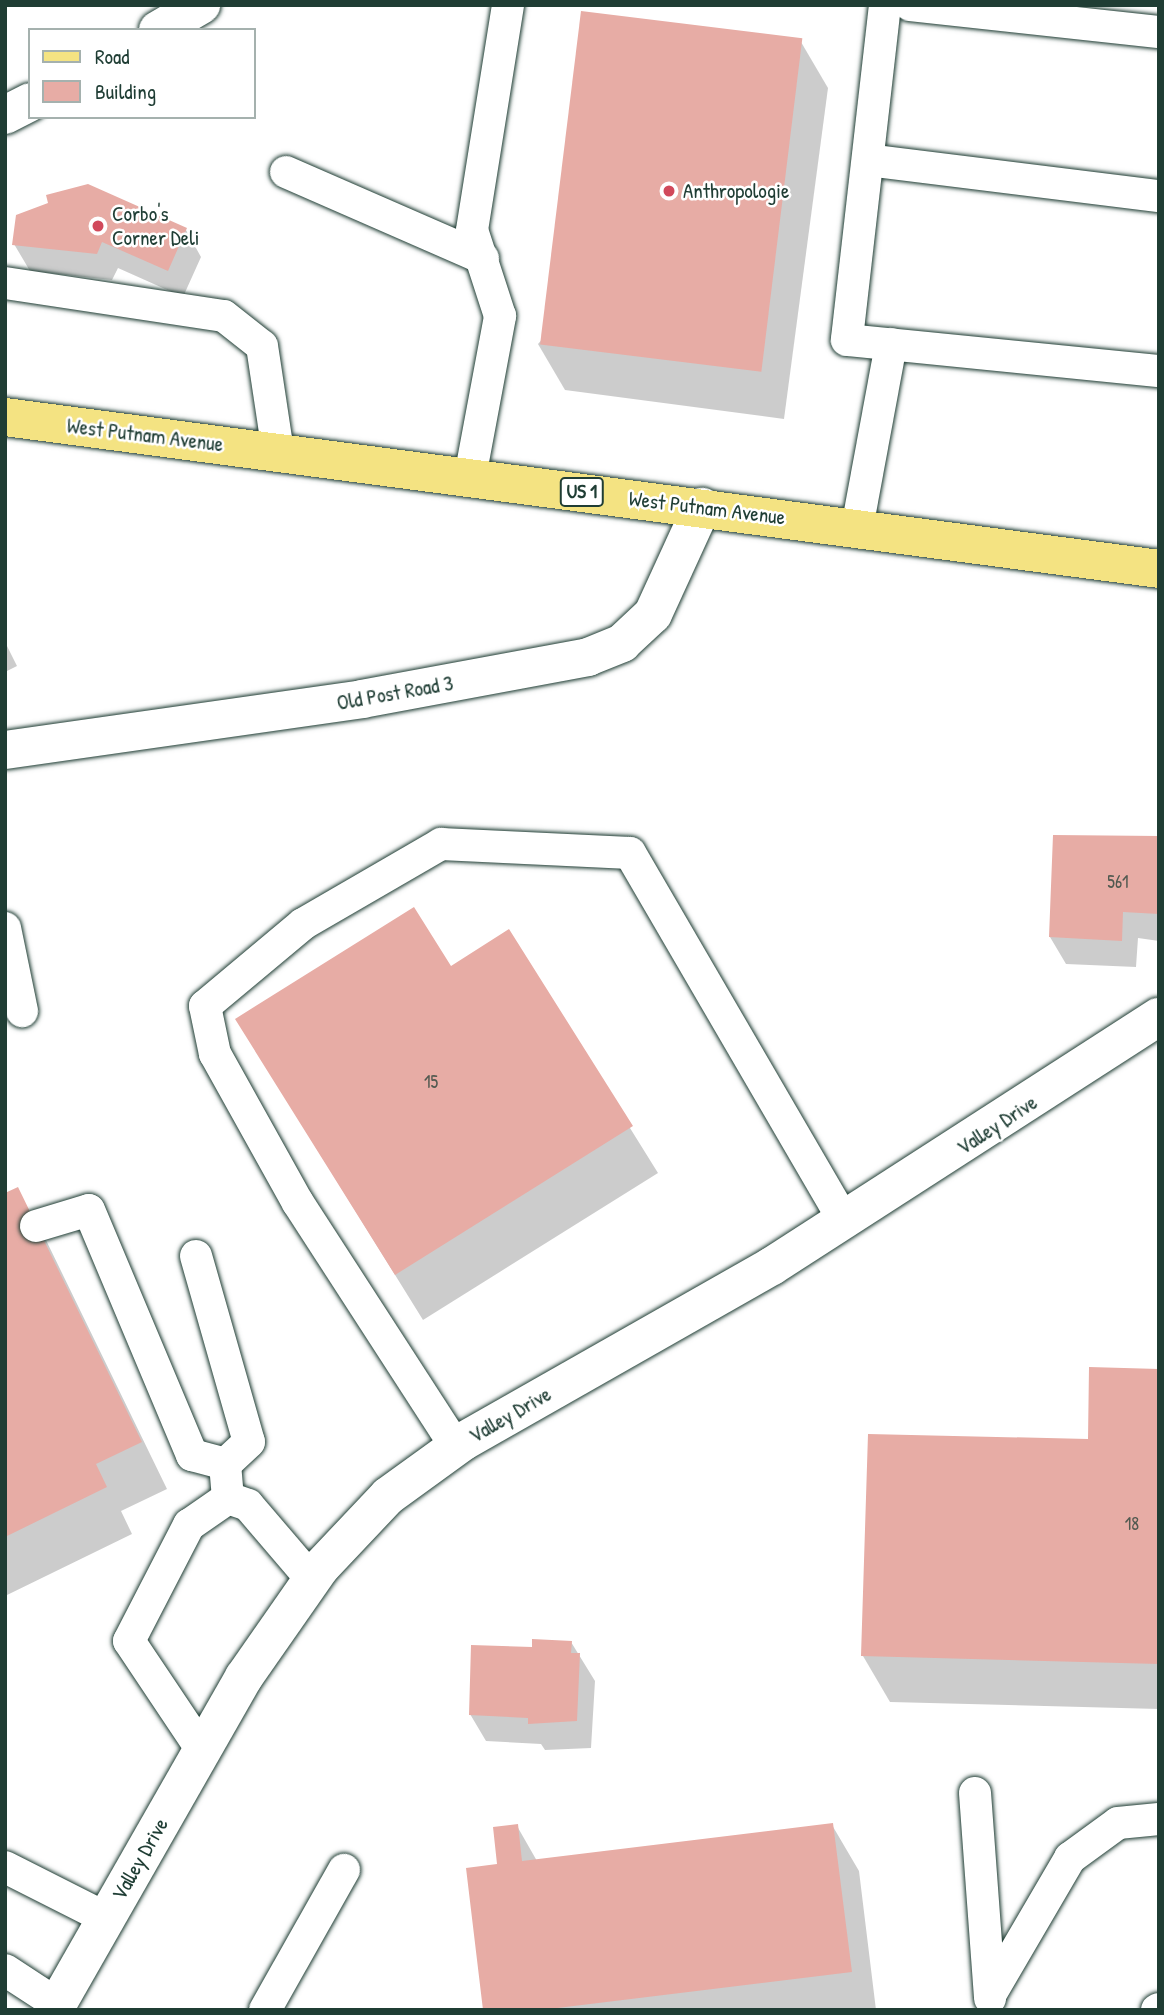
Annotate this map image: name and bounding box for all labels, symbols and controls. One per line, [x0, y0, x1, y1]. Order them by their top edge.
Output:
legend [28, 28, 256, 119]
text: Road [95, 42, 129, 71]
text: Building [95, 77, 156, 106]
place label: Anthropologie [683, 178, 789, 204]
marker: Anthropologie [661, 183, 677, 199]
place label: Corbo's Corner Deli [112, 201, 199, 251]
marker: Corbo's Corner Deli [90, 218, 106, 234]
street label: West Putnam Avenue [65, 413, 225, 457]
road number: US 1 [559, 477, 605, 508]
street label: West Putnam Avenue [627, 486, 787, 530]
street label: Old Post Road 3 [335, 670, 455, 716]
house number: 561 [1107, 871, 1129, 893]
house number: 15 [424, 1071, 438, 1093]
street label: Valley Drive [952, 1090, 1042, 1160]
street label: Valley Drive [464, 1381, 556, 1449]
house number: 18 [1125, 1513, 1139, 1535]
street label: Valley Drive [106, 1813, 174, 1905]

